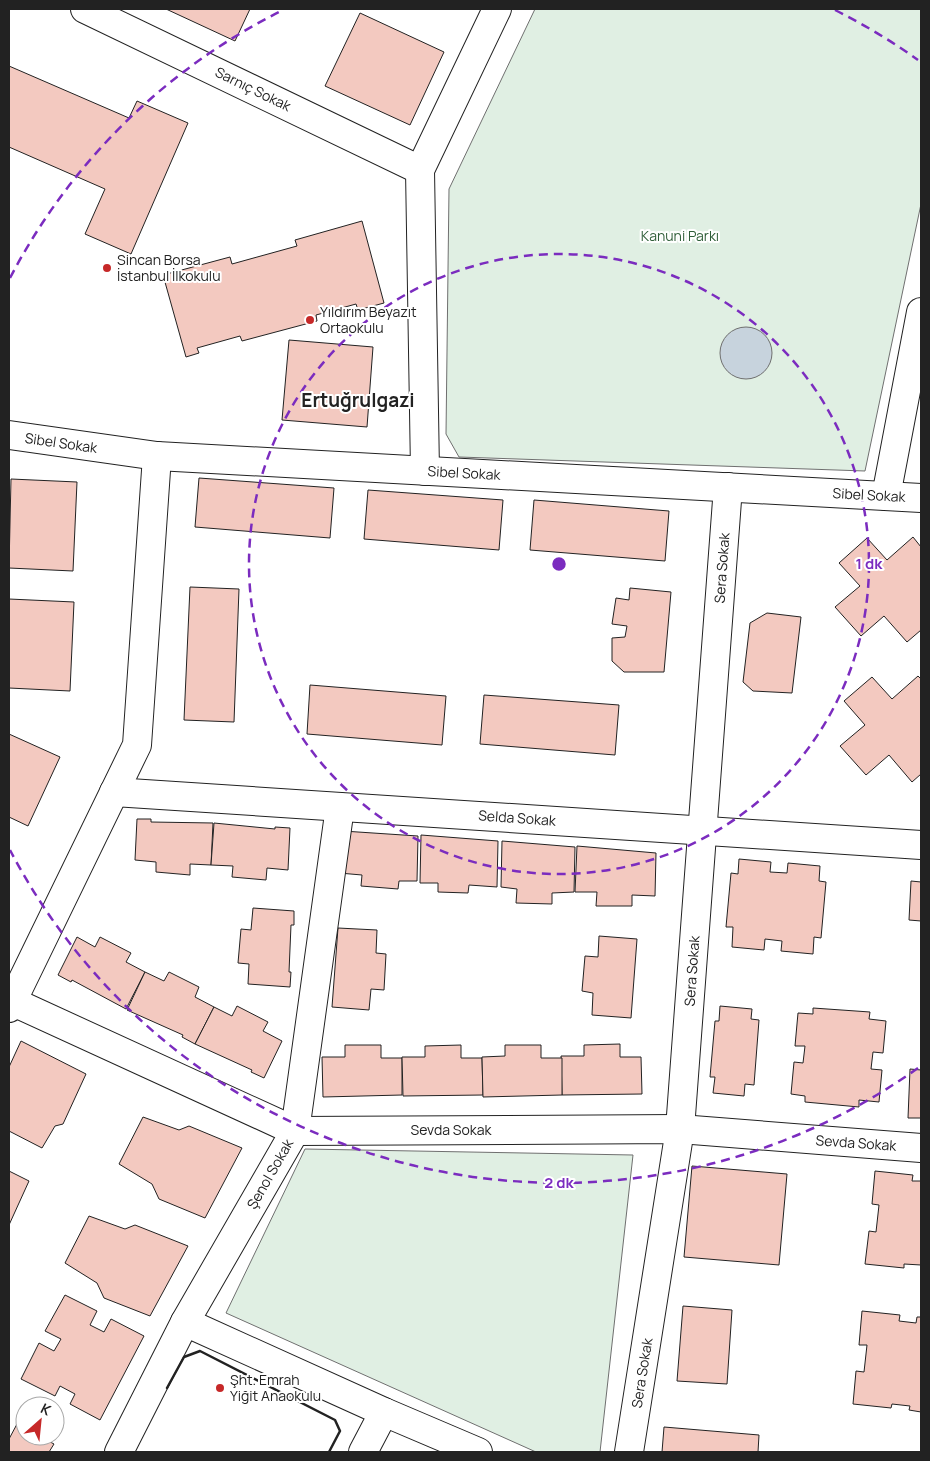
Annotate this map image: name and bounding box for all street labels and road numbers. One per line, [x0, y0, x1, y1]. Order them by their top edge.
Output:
street label: Sarnıç Sokak [212, 62, 295, 116]
street label: Sibel Sokak [24, 428, 100, 457]
street label: Sibel Sokak [427, 461, 502, 484]
street label: Sibel Sokak [832, 483, 907, 506]
street label: Sera Sokak [710, 531, 734, 604]
street label: Selda Sokak [478, 805, 557, 830]
street label: Sera Sokak [680, 934, 704, 1007]
street label: Sevda Sokak [411, 1120, 492, 1139]
street label: Sevda Sokak [815, 1130, 898, 1155]
street label: Şenol Sokak [242, 1134, 298, 1212]
street label: Sera Sokak [627, 1335, 657, 1409]

